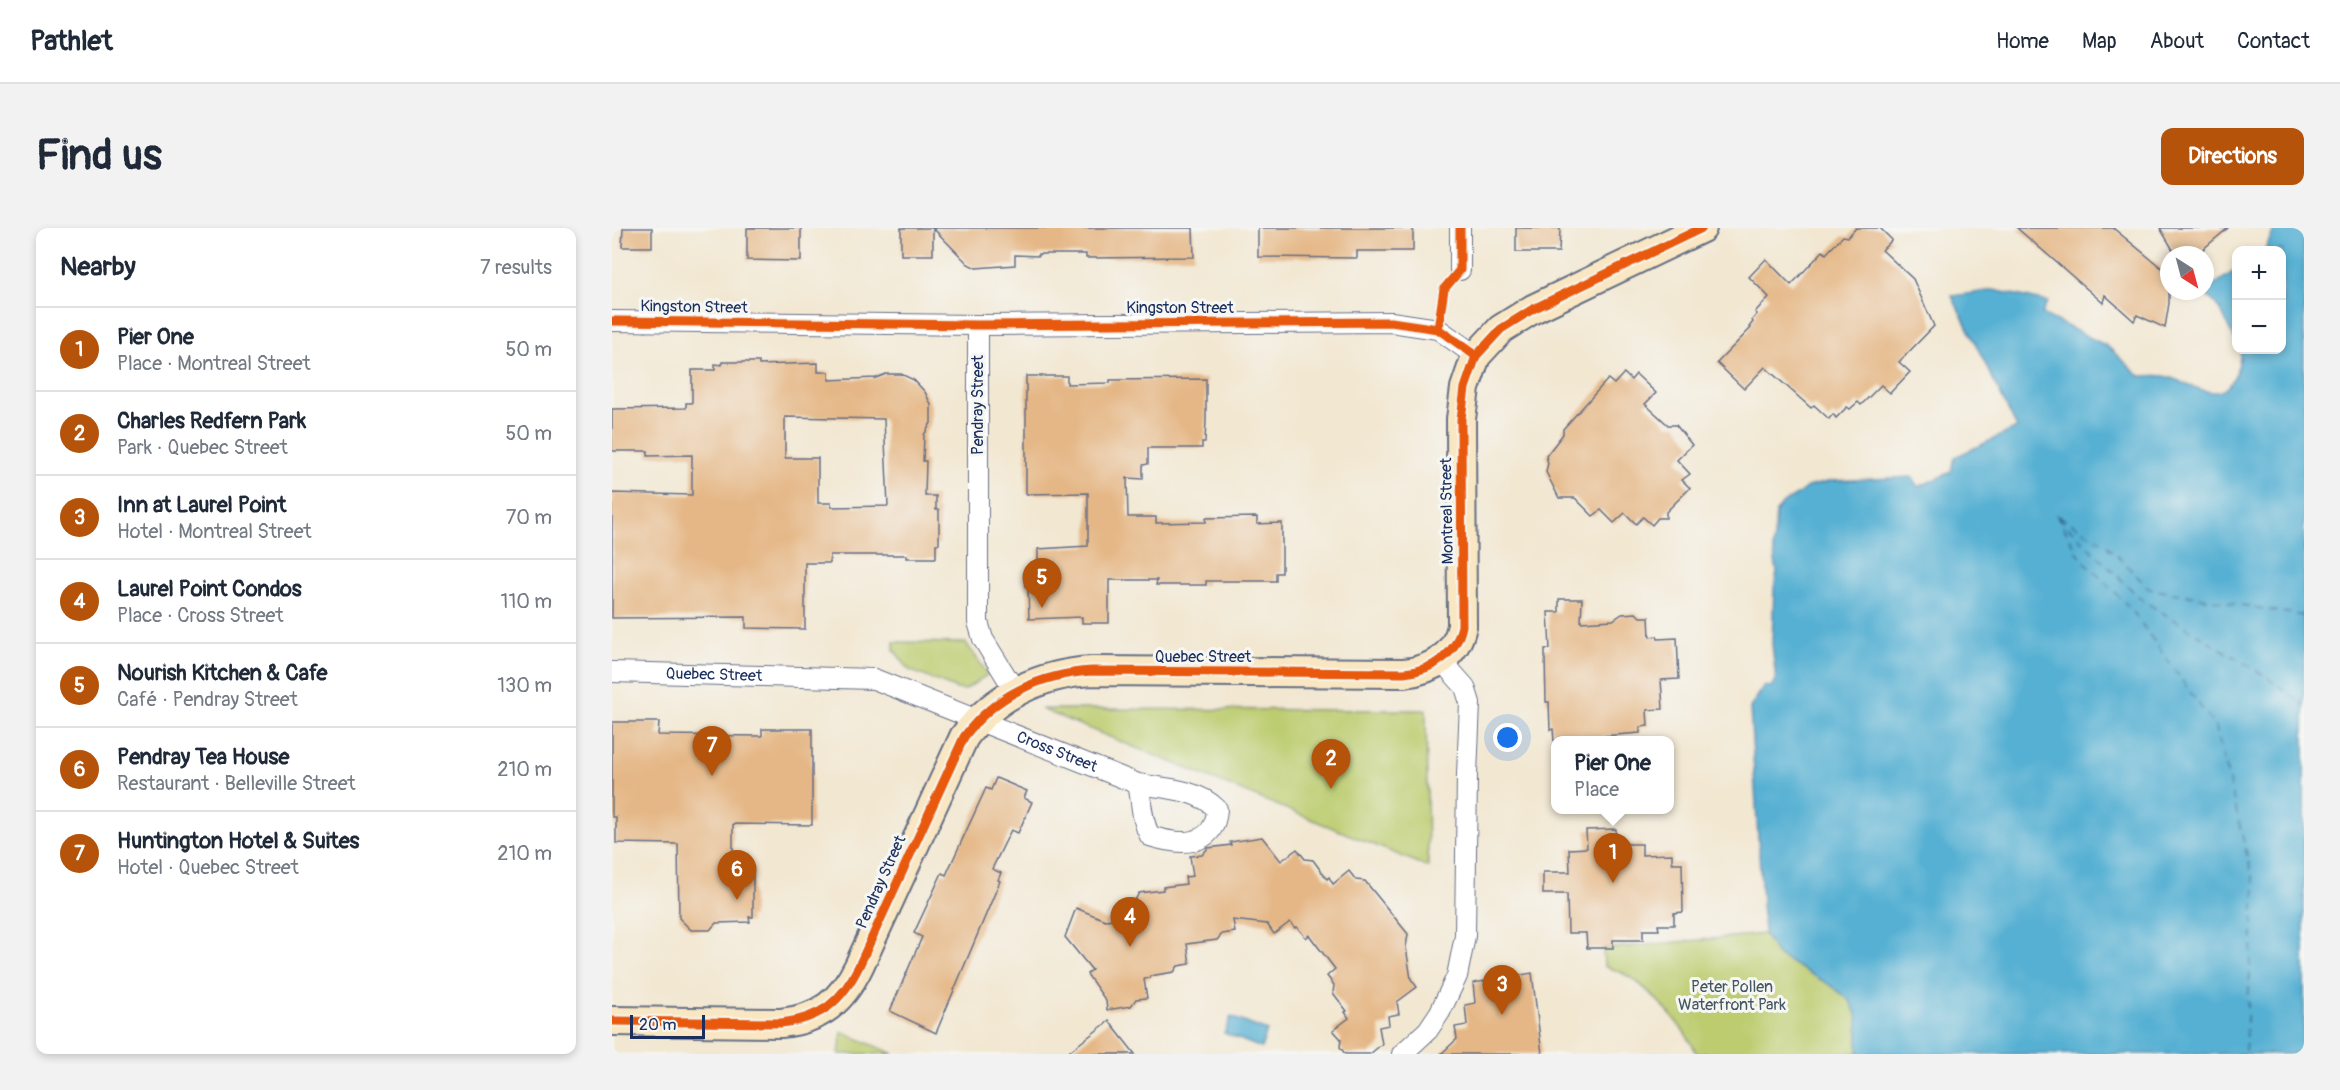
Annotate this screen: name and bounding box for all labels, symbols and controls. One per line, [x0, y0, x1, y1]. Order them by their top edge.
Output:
text: Pathlet [30, 24, 113, 59]
text: Home [1996, 28, 2049, 55]
text: Map [2082, 28, 2117, 55]
text: About [2150, 28, 2204, 55]
text: Contact [2237, 28, 2310, 55]
button: Directions [2161, 128, 2304, 185]
text: Find us [36, 130, 162, 182]
north arrow [2160, 246, 2214, 300]
map controls [2232, 246, 2286, 354]
button: + [2232, 246, 2286, 300]
text: Nearby [60, 251, 136, 283]
text: 7 results [480, 255, 552, 280]
street label: Kingston Street [640, 296, 748, 318]
street label: Kingston Street [1126, 298, 1234, 318]
button: − [2232, 300, 2286, 354]
text: Pier One [117, 323, 194, 351]
text: 1 [76, 337, 83, 362]
text: 50 m [505, 337, 552, 362]
text: Place · Montreal Street [117, 351, 311, 376]
street label: Pendray Street [968, 354, 988, 455]
text: Charles Redfern Park [117, 407, 306, 435]
text: 2 [74, 421, 85, 446]
text: 50 m [505, 421, 552, 446]
text: Park · Quebec Street [117, 435, 288, 460]
street label: Montreal Street [1436, 457, 1458, 565]
text: Inn at Laurel Point [117, 491, 286, 519]
text: 3 [74, 505, 85, 530]
text: 70 m [506, 505, 552, 530]
text: Hotel · Montreal Street [117, 519, 312, 544]
pin: 5 [1022, 558, 1062, 608]
text: Laurel Point Condos [117, 575, 302, 603]
text: 4 [74, 589, 85, 614]
text: 110 m [501, 589, 552, 614]
text: Place · Cross Street [117, 603, 284, 628]
street label: Quebec Street [1155, 647, 1252, 667]
text: Nourish Kitchen & Cafe [117, 659, 327, 687]
street label: Quebec Street [665, 663, 763, 686]
text: 5 [74, 673, 85, 698]
text: 130 m [497, 673, 552, 698]
text: Café · Pendray Street [117, 687, 298, 712]
your location [1493, 723, 1522, 752]
pin: 7 [692, 726, 732, 776]
street label: Cross Street [1014, 727, 1101, 777]
popup [1551, 736, 1674, 814]
pin: 2 [1312, 740, 1350, 789]
text: Pendray Tea House [117, 743, 289, 771]
text: Pier One [1574, 749, 1651, 777]
text: 6 [74, 757, 85, 782]
text: 210 m [497, 757, 552, 782]
text: Restaurant · Belleville Street [117, 771, 356, 796]
text: Place [1574, 777, 1619, 802]
text: Huntington Hotel & Suites [117, 827, 359, 855]
street label: Pendray Street [851, 832, 911, 932]
pin: 1 [1594, 834, 1632, 883]
text: 7 [74, 841, 85, 866]
text: 210 m [497, 841, 552, 866]
pin: 6 [718, 850, 756, 900]
text: Hotel · Quebec Street [117, 855, 299, 880]
pin: 4 [1110, 898, 1150, 947]
pin: 3 [1482, 966, 1522, 1015]
park label: Peter Pollen Waterfront Park [1678, 977, 1786, 1015]
scale bar [630, 1012, 705, 1040]
text: 20 m [639, 1015, 677, 1035]

